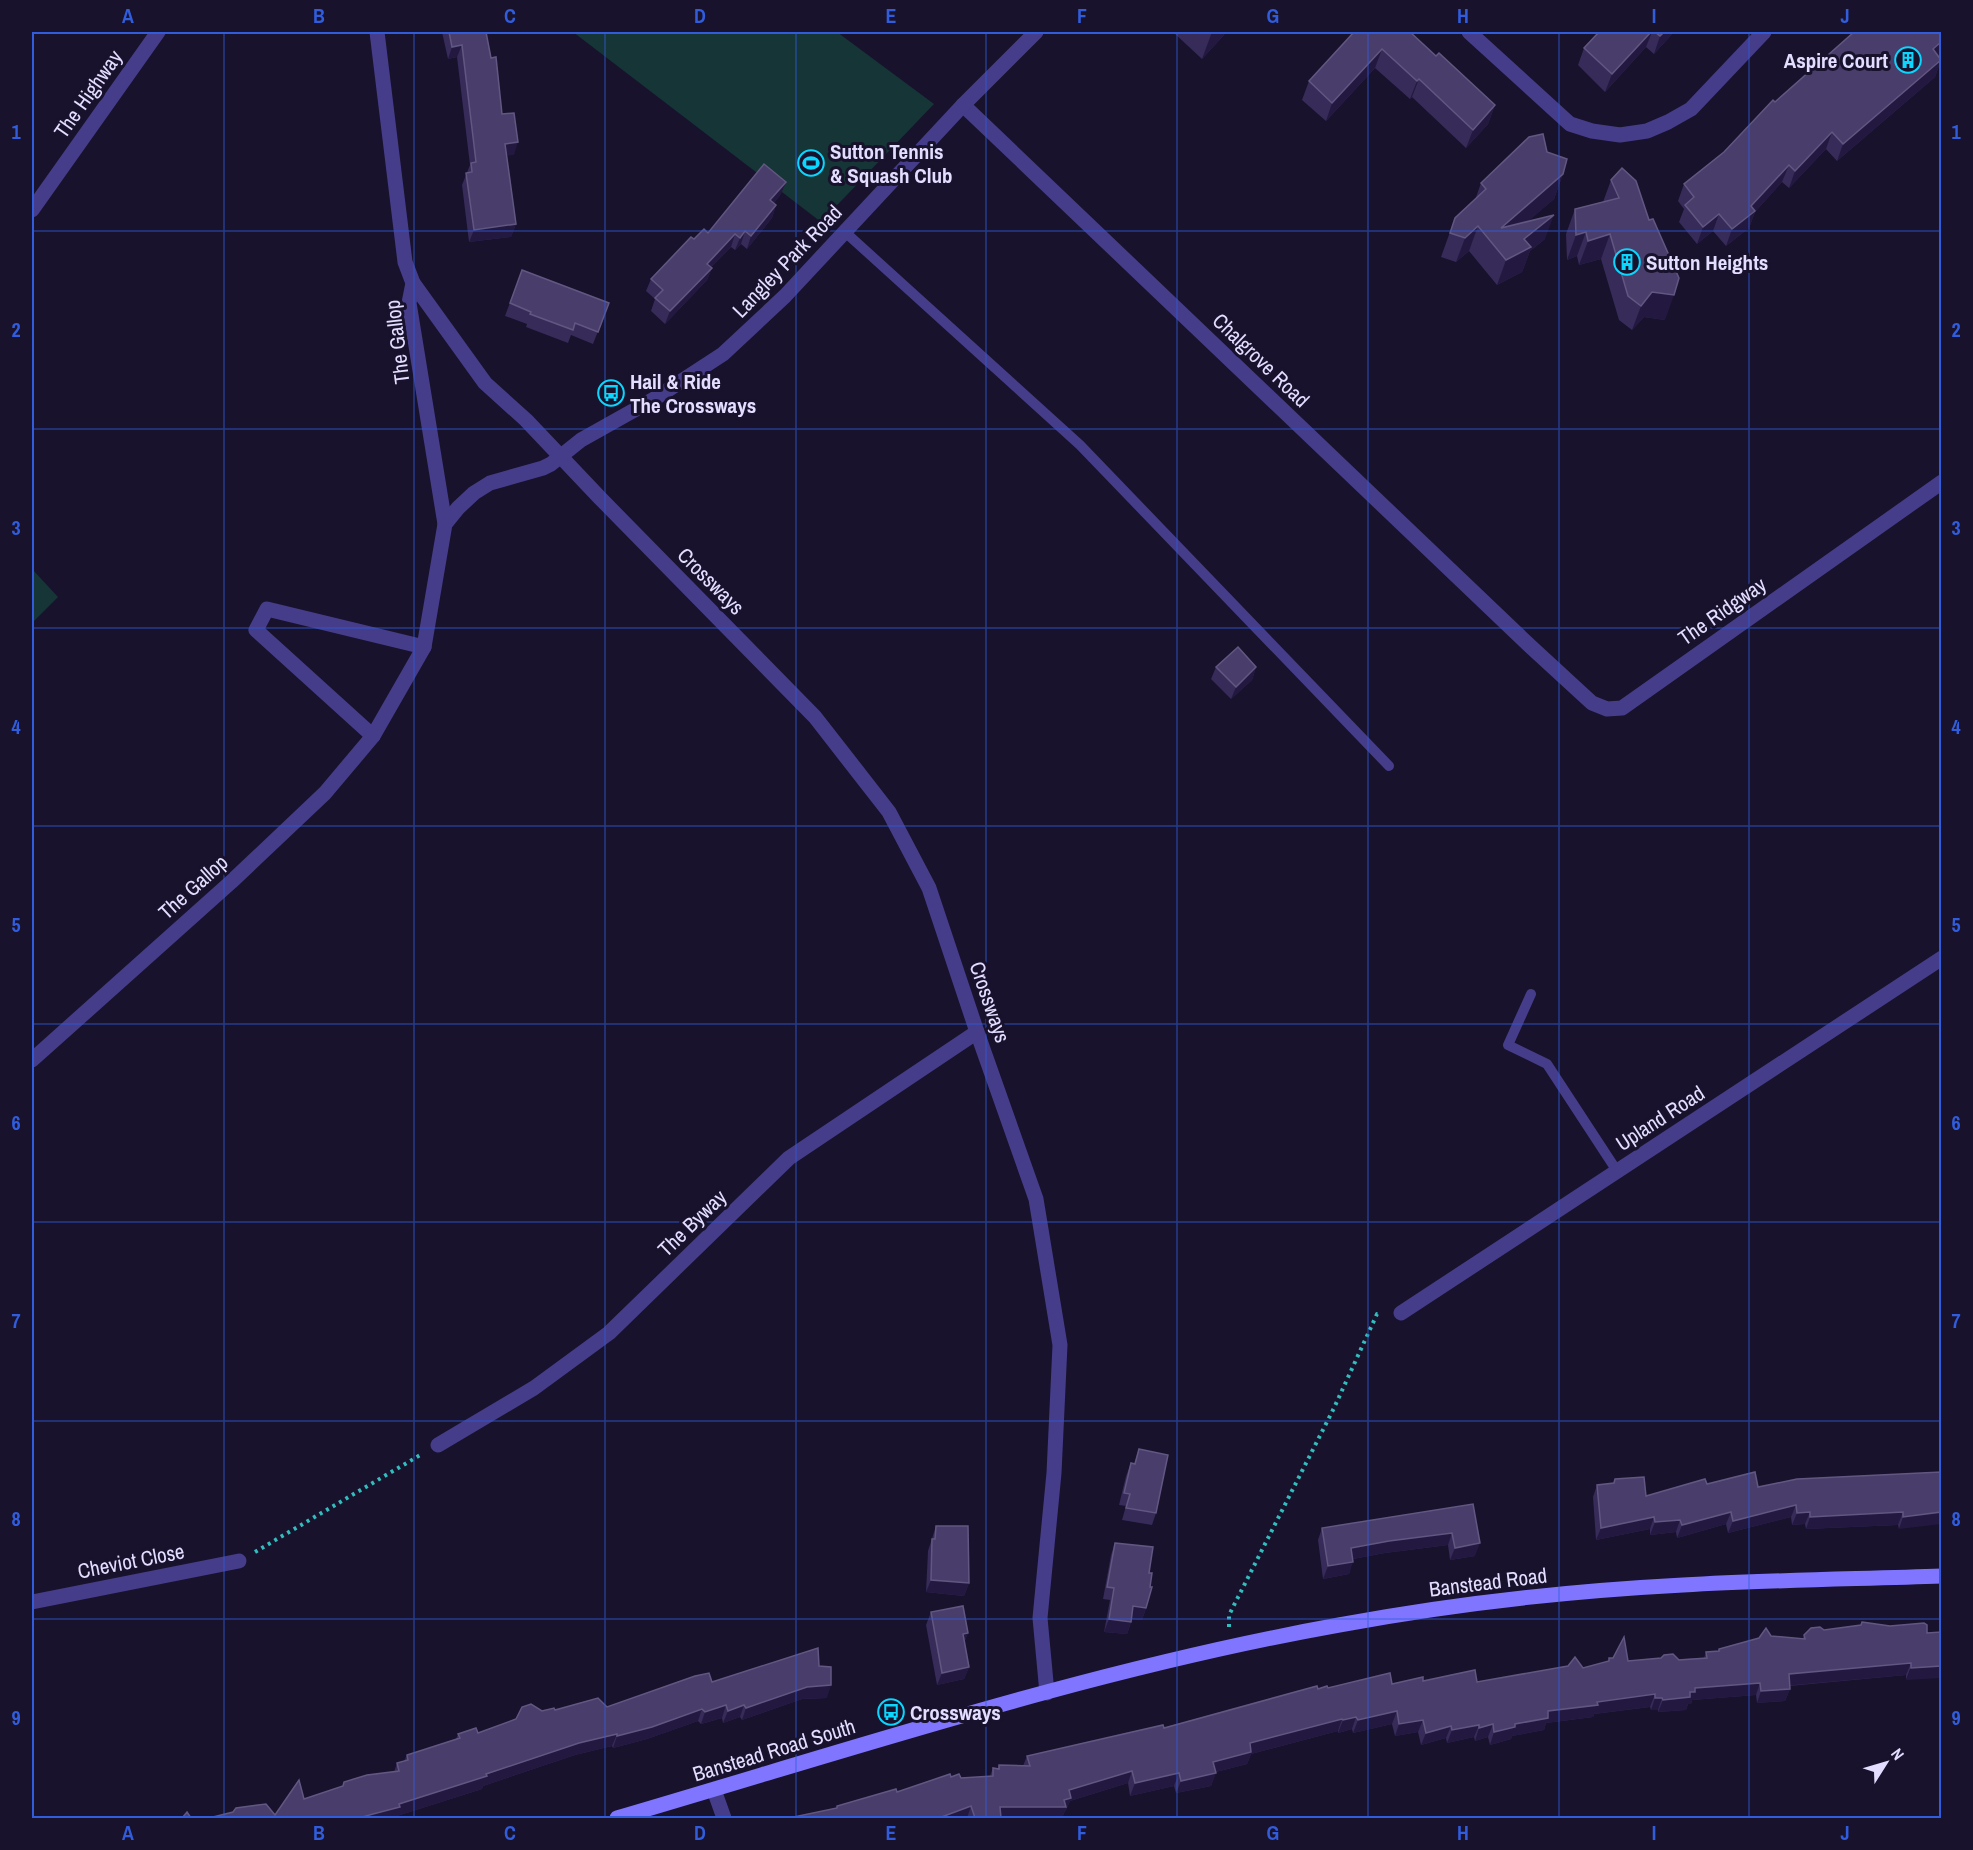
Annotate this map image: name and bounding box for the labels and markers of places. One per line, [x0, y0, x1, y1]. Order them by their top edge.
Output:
building icon: Aspire Court [1893, 45, 1923, 75]
place label: Aspire Court [1784, 46, 1888, 75]
place label: Sutton Tennis & Squash Club [830, 137, 952, 190]
sports icon: Sutton Tennis & Squash Club [796, 148, 826, 178]
building icon: Sutton Heights [1612, 247, 1642, 277]
place label: Sutton Heights [1646, 248, 1768, 277]
place label: Hail & Ride The Crossways [630, 367, 756, 420]
bus stop icon: Hail & Ride The Crossways [596, 378, 626, 408]
bus stop icon: Crossways [876, 1697, 906, 1727]
place label: Crossways [910, 1698, 1001, 1727]

